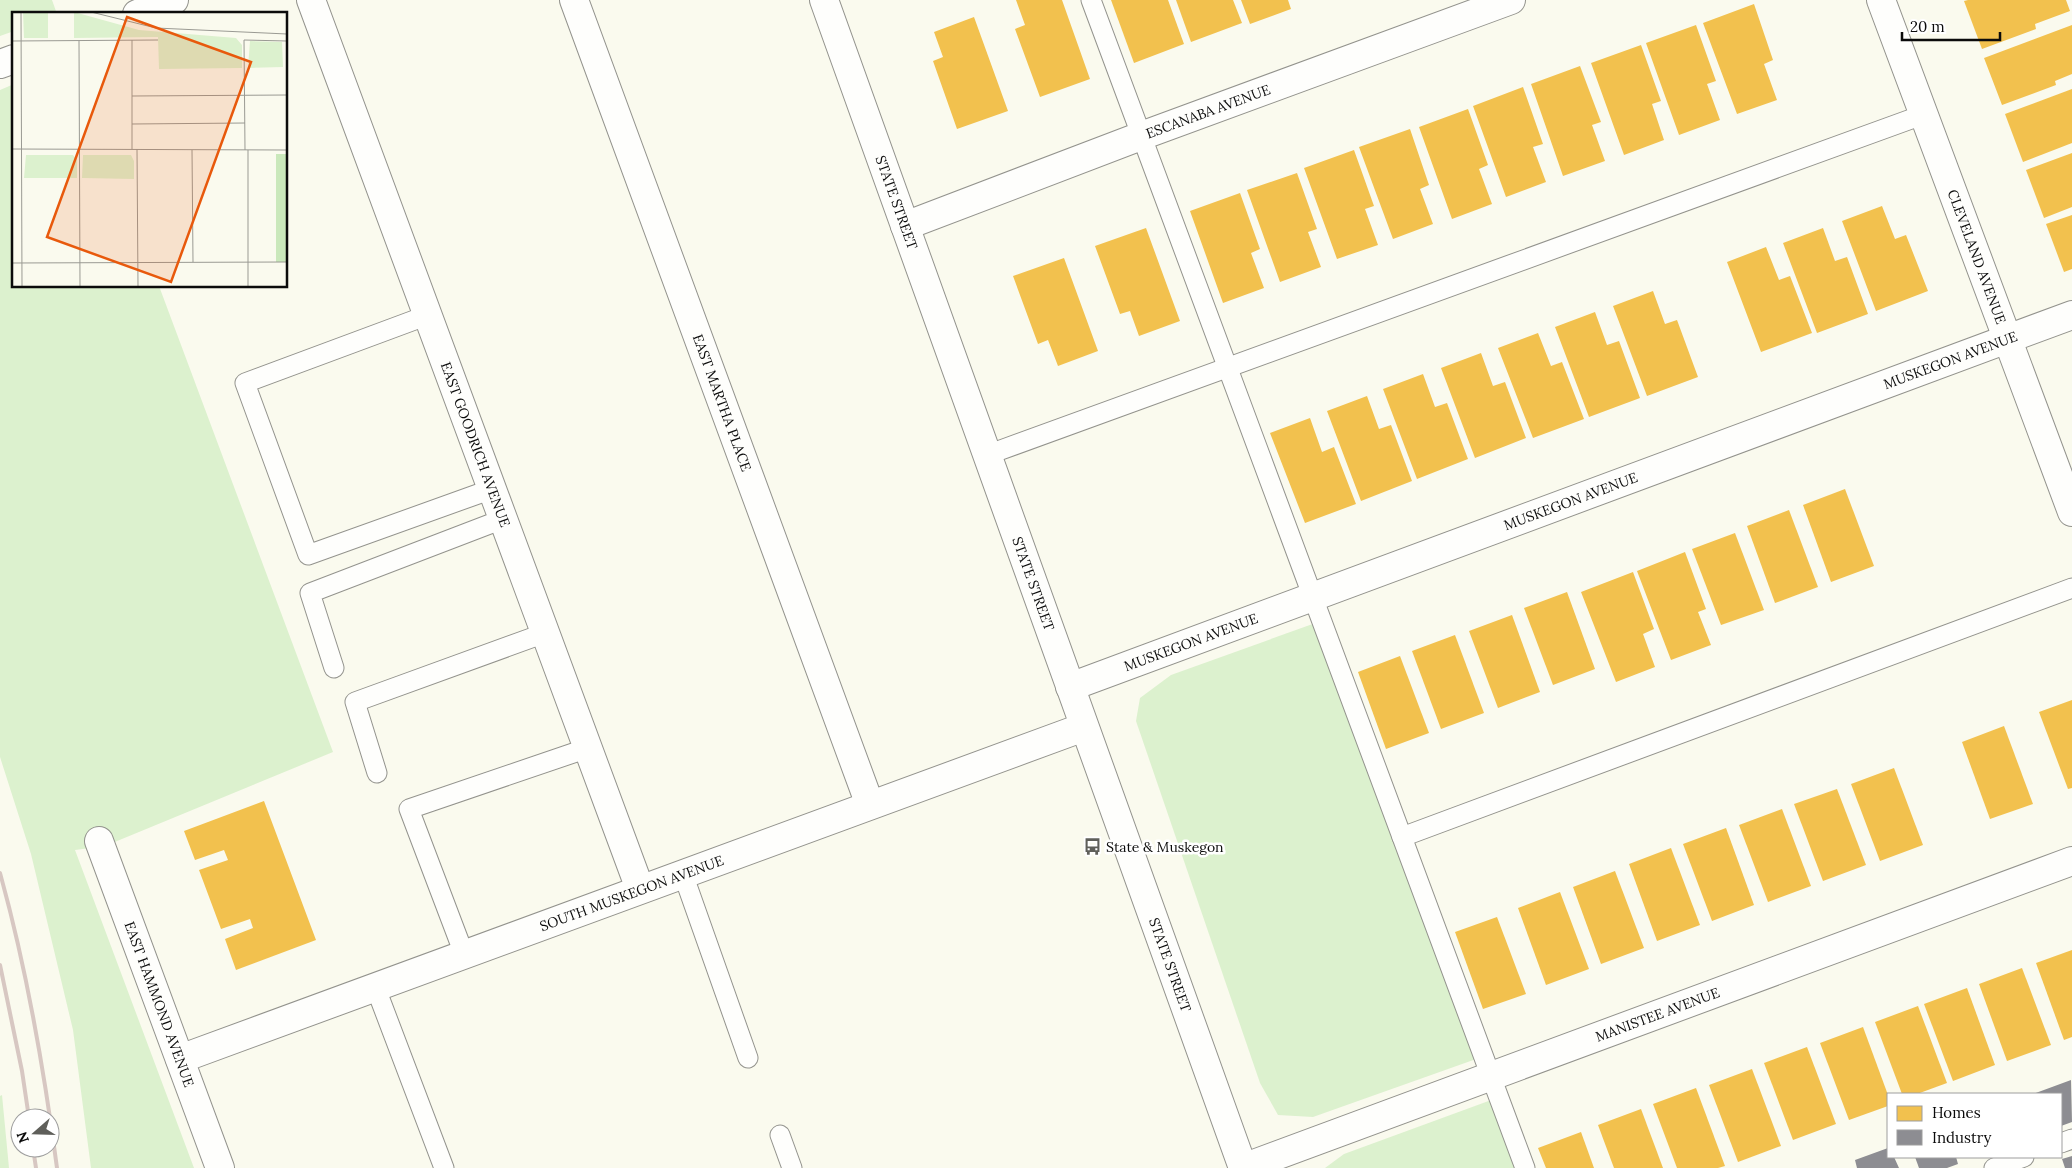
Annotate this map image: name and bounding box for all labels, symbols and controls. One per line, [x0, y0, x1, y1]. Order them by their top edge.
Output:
scale bar [1902, 10, 2000, 42]
inset map [12, 12, 288, 288]
text: 20 m [1910, 17, 1945, 36]
street label: ESCANABA AVENUE [1143, 80, 1273, 142]
street label: STATE STREET [871, 153, 922, 252]
street label: CLEVELAND AVENUE [1943, 187, 2010, 327]
street label: MUSKEGON AVENUE [1881, 327, 2020, 393]
street label: EAST MARTHA PLACE [689, 332, 756, 474]
street label: EAST GOODRICH AVENUE [437, 359, 514, 530]
street label: MUSKEGON AVENUE [1501, 468, 1640, 534]
street label: STATE STREET [1008, 534, 1058, 633]
street label: MUSKEGON AVENUE [1121, 609, 1261, 675]
bus stop icon: State & Muskegon [1082, 837, 1102, 857]
place label: State & Muskegon [1106, 838, 1224, 856]
street label: SOUTH MUSKEGON AVENUE [537, 851, 726, 935]
street label: STATE STREET [1145, 915, 1195, 1014]
street label: EAST HAMMOND AVENUE [121, 919, 198, 1090]
street label: MANISTEE AVENUE [1593, 983, 1722, 1046]
legend [1887, 1093, 2062, 1158]
text: Homes [1932, 1103, 1981, 1122]
north arrow [10, 1108, 60, 1158]
text: Industry [1932, 1128, 1991, 1147]
text: N [12, 1129, 33, 1146]

